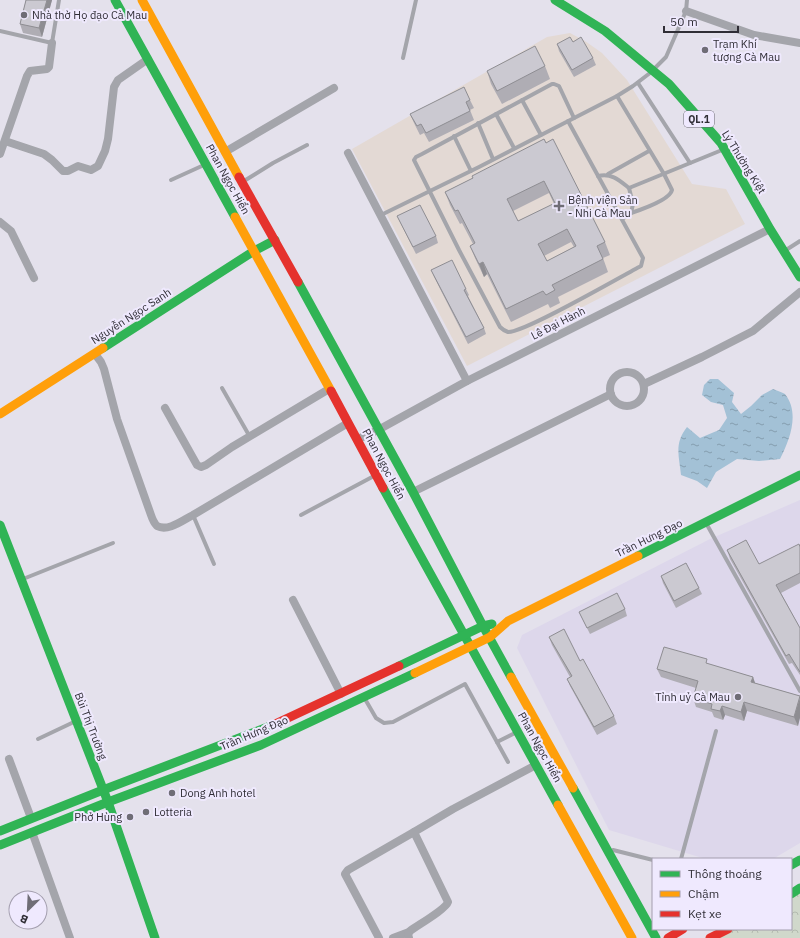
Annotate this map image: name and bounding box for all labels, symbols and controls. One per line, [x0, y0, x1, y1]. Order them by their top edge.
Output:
place label: Nhà thờ Họ đạo Cà Mau [32, 8, 147, 22]
scale bar [664, 8, 738, 34]
marker: Nhà thờ Họ đạo Cà Mau [19, 10, 29, 20]
text: 50 m [670, 14, 698, 29]
place label: Trạm Khí tượng Cà Mau [713, 37, 780, 64]
marker: Trạm Khí tượng Cà Mau [700, 45, 710, 55]
road number: QL.1 [684, 111, 714, 127]
street label: Lý Thường Kiệt [719, 128, 769, 197]
street label: Phan Ngọc Hiển [203, 141, 253, 217]
place label: Bệnh viện Sản - Nhi Cà Mau [568, 193, 638, 220]
marker: Bệnh viện Sản - Nhi Cà Mau [553, 200, 565, 212]
street label: Nguyễn Ngọc Sanh [88, 285, 174, 347]
street label: Lê Đại Hành [529, 303, 587, 343]
street label: Phan Ngọc Hiển [359, 426, 409, 502]
street label: Trần Hưng Đạo [613, 516, 685, 560]
street label: Bùi Thị Trường [72, 690, 110, 762]
place label: Tỉnh uỷ Cà Mau [655, 690, 730, 704]
marker: Tỉnh uỷ Cà Mau [733, 692, 743, 702]
street label: Phan Ngọc Hiển [515, 709, 565, 785]
street label: Trần Hưng Đạo [218, 712, 290, 754]
place label: Dong Anh hotel [180, 786, 256, 800]
marker: Dong Anh hotel [167, 788, 177, 798]
place label: Lotteria [154, 805, 192, 819]
marker: Lotteria [141, 807, 151, 817]
place label: Phở Hùng [74, 810, 122, 824]
marker: Phở Hùng [125, 812, 135, 822]
legend [652, 858, 792, 930]
text: Thông thoáng [688, 866, 762, 881]
text: Chậm [688, 886, 719, 901]
north arrow [8, 890, 48, 930]
text: Kẹt xe [688, 906, 722, 921]
text: B [18, 911, 30, 927]

